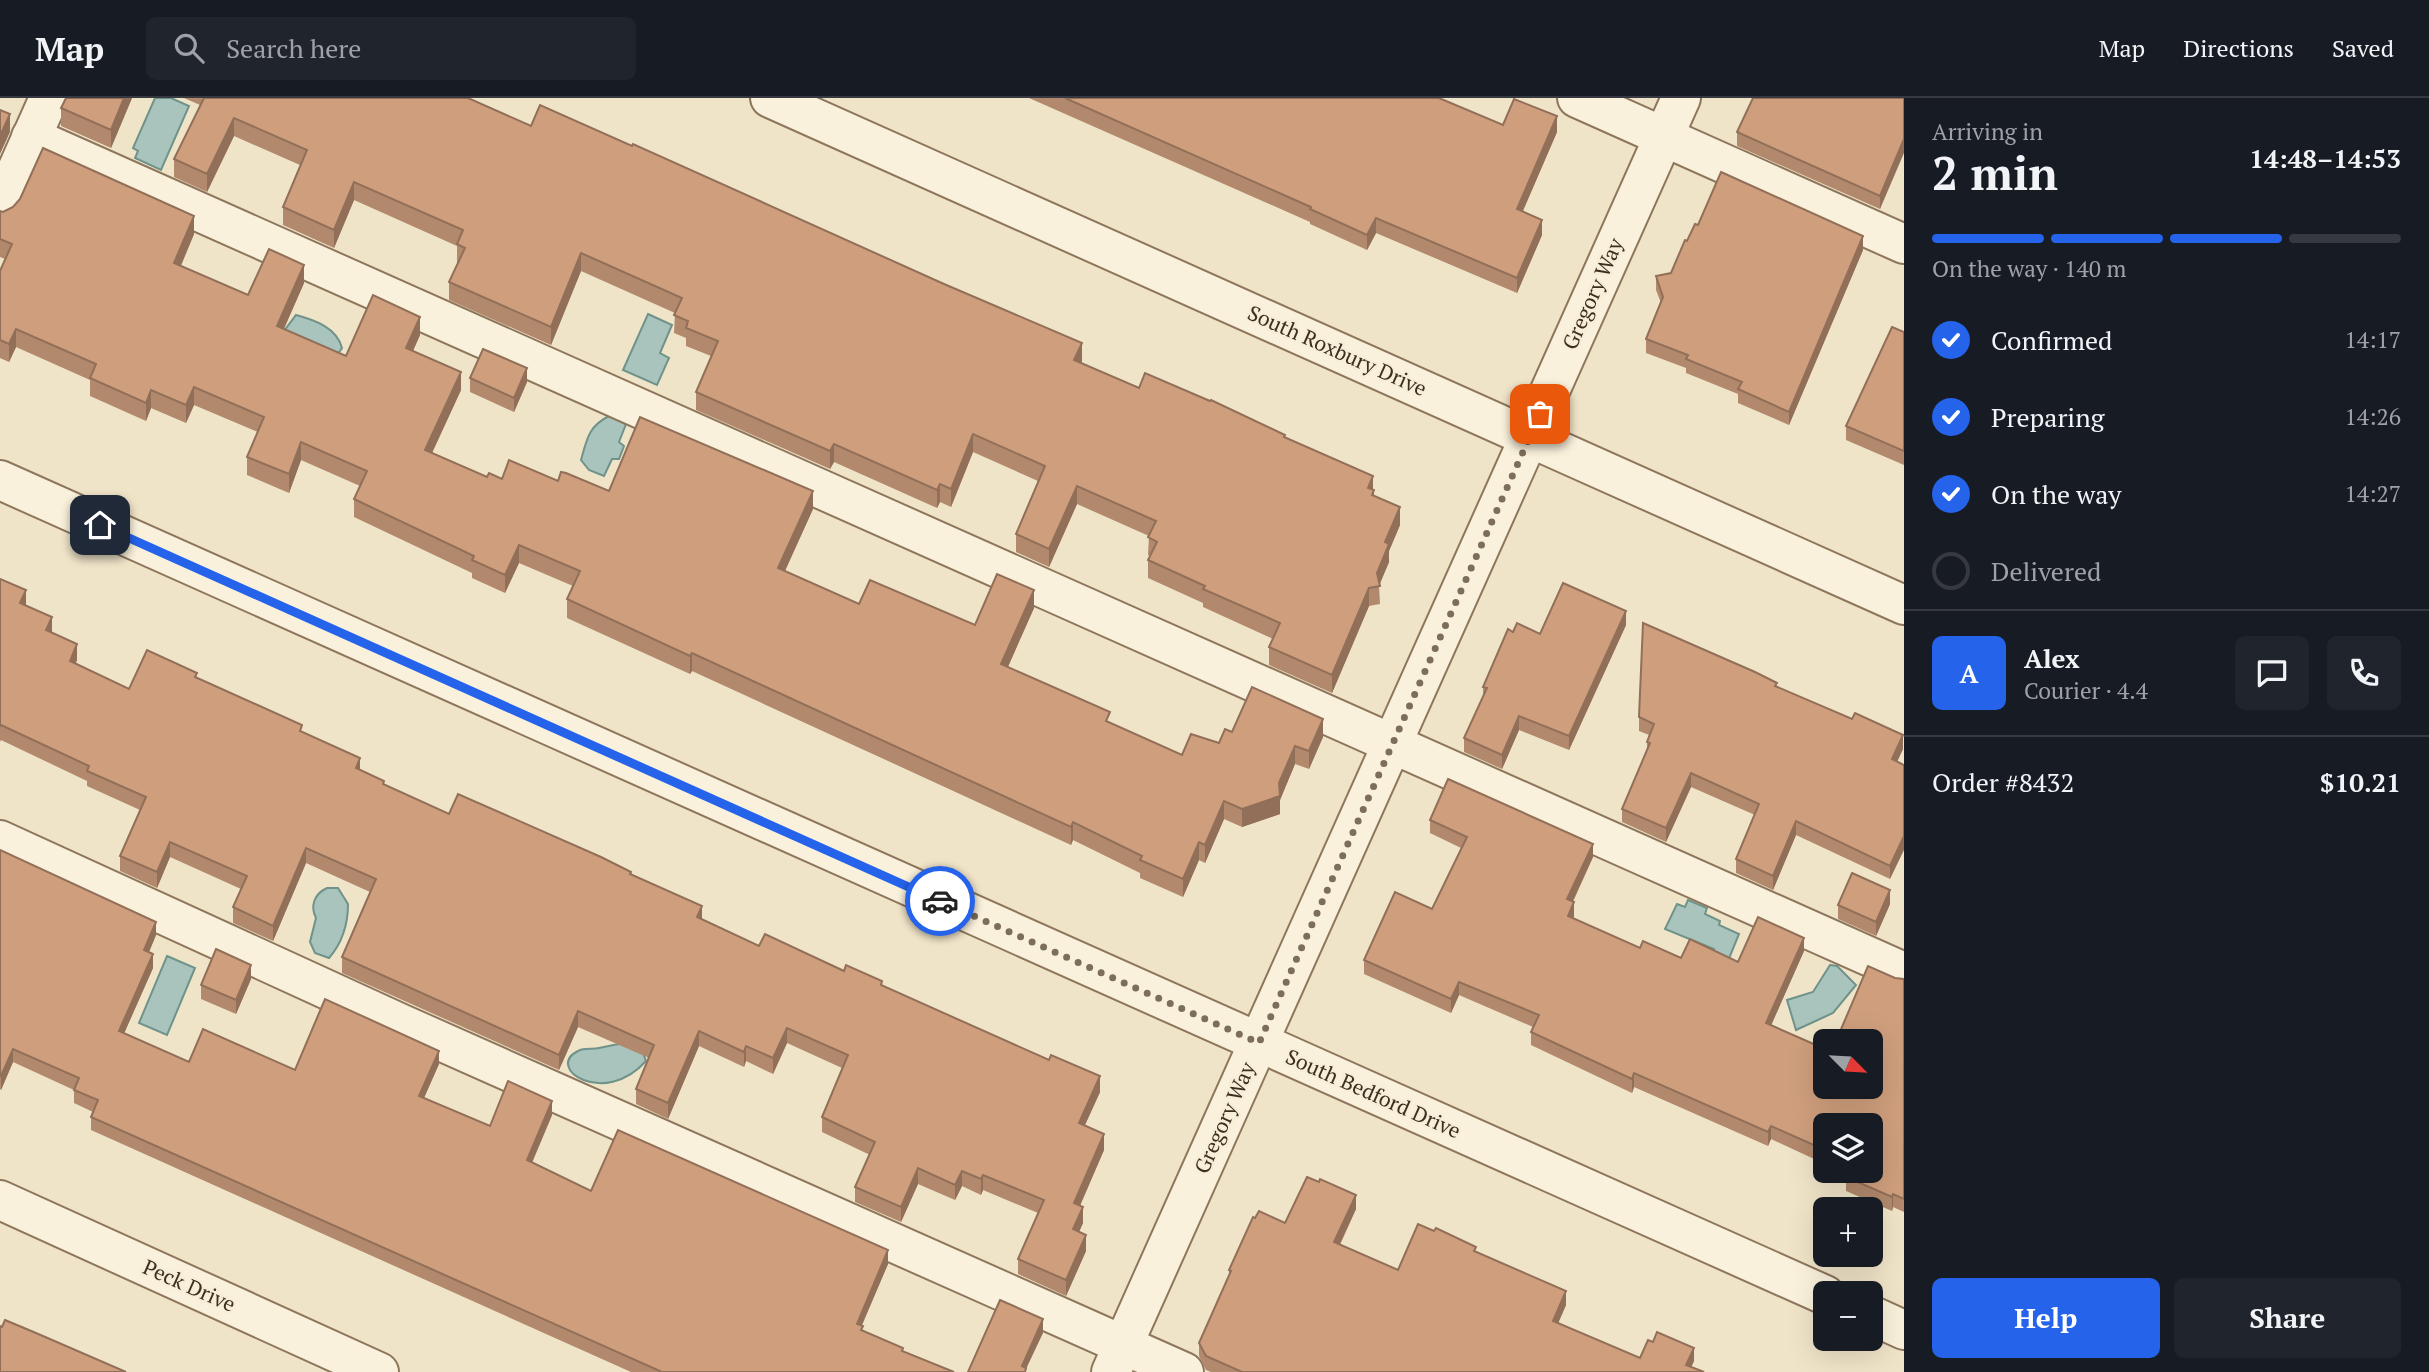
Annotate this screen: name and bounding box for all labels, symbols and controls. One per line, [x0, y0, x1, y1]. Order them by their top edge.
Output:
search box [146, 17, 636, 80]
text: Map [35, 27, 104, 70]
icon: search [170, 29, 208, 67]
text: Search here [226, 31, 361, 65]
text: Map [2099, 32, 2145, 64]
text: Directions [2183, 32, 2294, 64]
text: Saved [2332, 32, 2394, 64]
text: Arriving in [1932, 116, 2043, 147]
text: 14:48–14:53 [2249, 141, 2401, 175]
text: 2 min [1932, 142, 2058, 203]
street label: Gregory Way [1555, 233, 1629, 354]
text: On the way · 140 m [1932, 253, 2126, 284]
street label: South Roxbury Drive [1244, 298, 1431, 402]
icon: check [1932, 321, 1970, 359]
text: Confirmed [1991, 323, 2112, 357]
text: 14:17 [2344, 324, 2401, 355]
pin [1510, 384, 1570, 444]
icon: bag [1521, 395, 1559, 433]
icon: check [1932, 398, 1970, 436]
text: Preparing [1991, 400, 2104, 434]
text: 14:26 [2344, 401, 2401, 432]
icon: check [1932, 475, 1970, 513]
text: On the way [1991, 477, 2122, 511]
text: 14:27 [2344, 478, 2401, 509]
pin [70, 495, 130, 555]
icon: home [81, 506, 119, 544]
text: Delivered [1991, 554, 2101, 588]
button: chat [2235, 636, 2309, 710]
button: phone [2327, 636, 2401, 710]
text: Alex [2024, 641, 2080, 675]
text: A [1960, 656, 1978, 690]
text: Courier · 4.4 [2024, 675, 2148, 706]
text: Order #8432 [1932, 765, 2074, 799]
text: $10.21 [2320, 765, 2401, 799]
courier [905, 866, 975, 936]
icon: car [921, 882, 959, 920]
north arrow [1813, 1029, 1883, 1099]
map controls [1813, 1029, 1883, 1351]
street label: South Bedford Drive [1282, 1042, 1465, 1144]
street label: Gregory Way [1187, 1057, 1261, 1178]
button: layers [1813, 1113, 1883, 1183]
button: + [1813, 1197, 1883, 1267]
street label: Peck Drive [139, 1252, 240, 1318]
button: Help [1932, 1278, 2160, 1358]
button: Share [2174, 1278, 2401, 1358]
button: − [1813, 1281, 1883, 1351]

